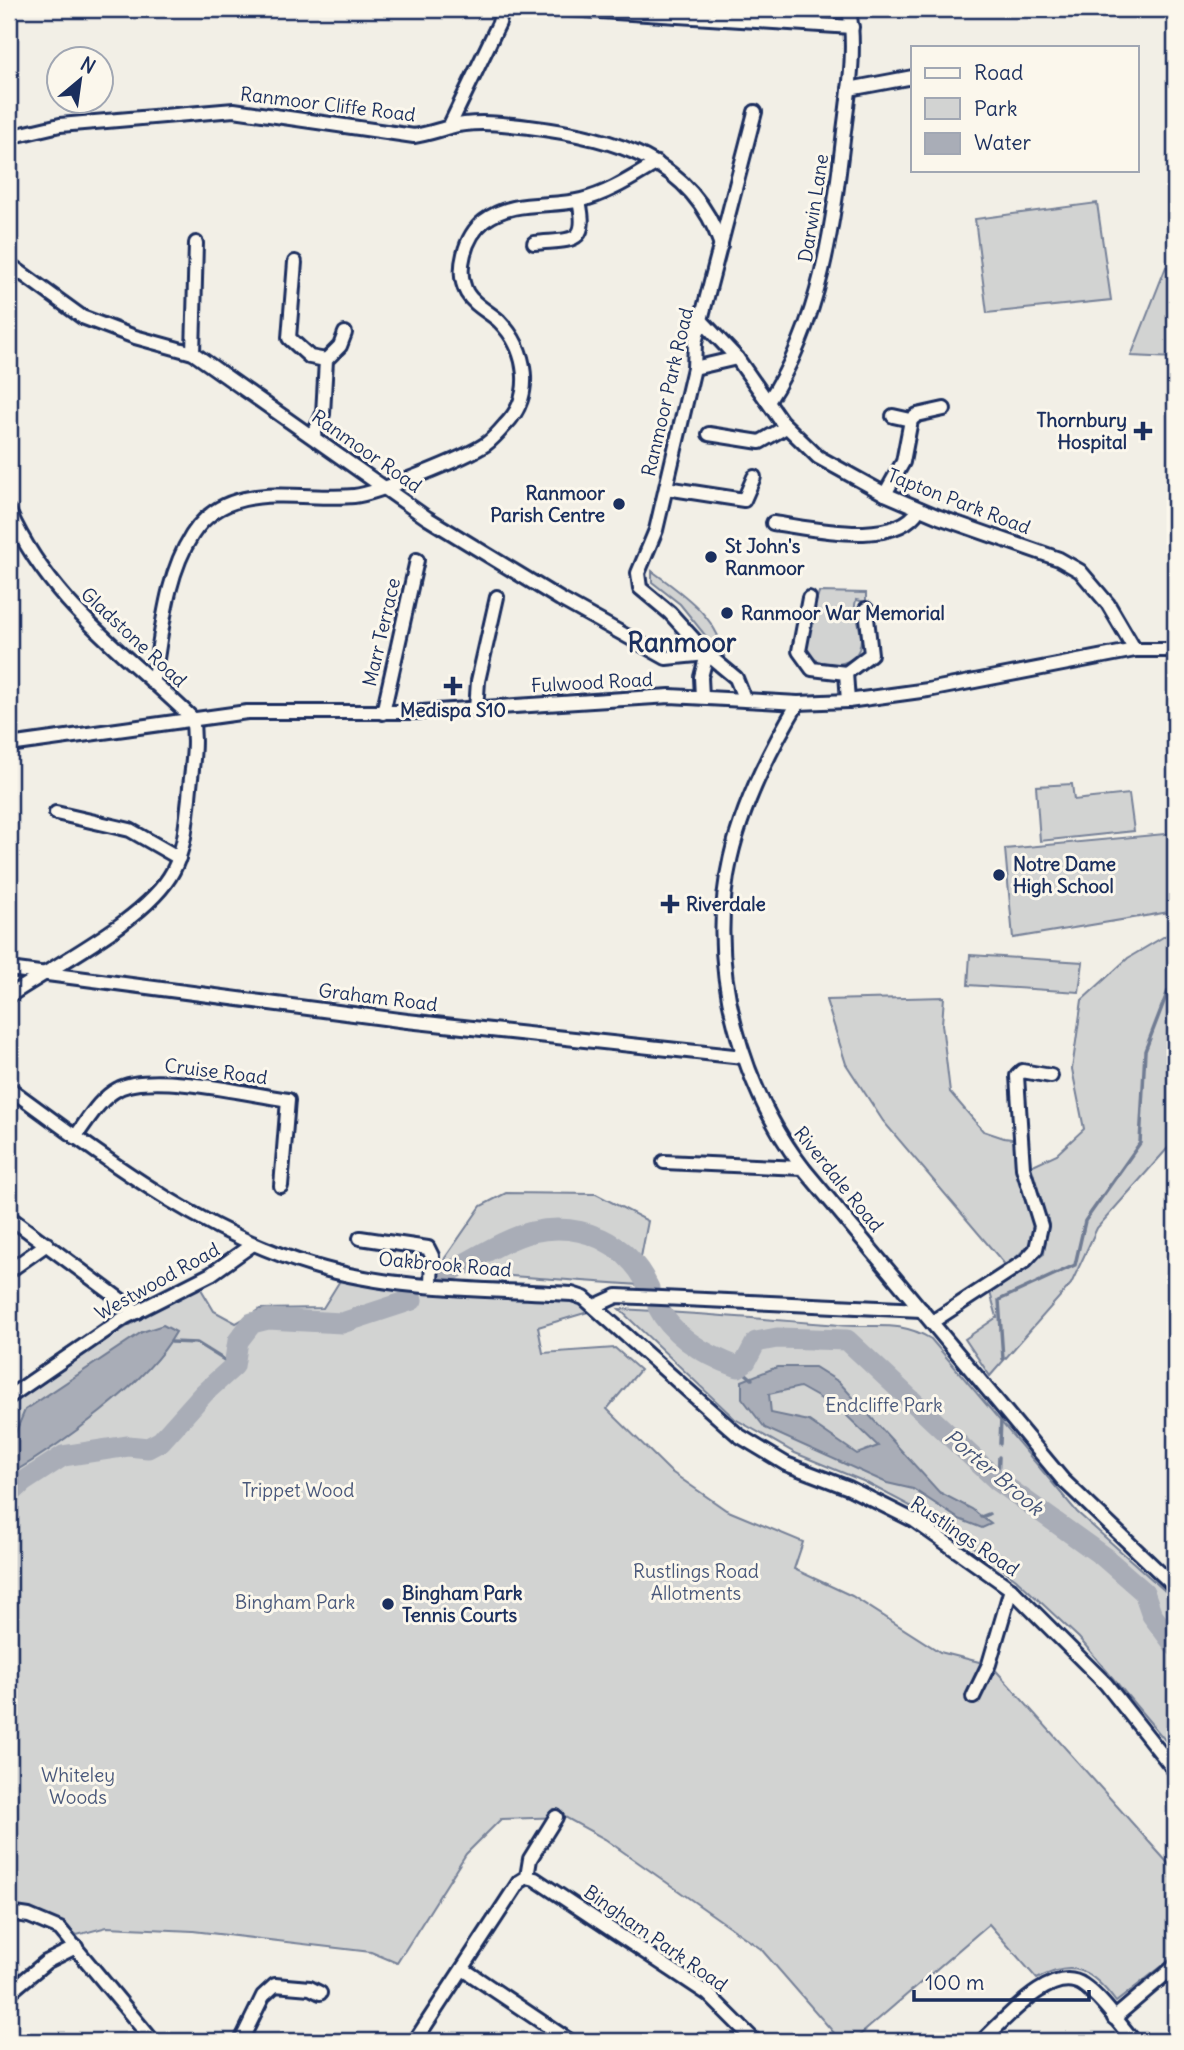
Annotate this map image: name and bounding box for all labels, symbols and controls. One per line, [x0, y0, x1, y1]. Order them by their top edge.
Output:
north arrow [46, 46, 116, 116]
legend [911, 46, 1138, 172]
text: N [77, 51, 100, 79]
text: Road [974, 59, 1023, 86]
street label: Ranmoor Cliffe Road [239, 81, 417, 127]
text: Park [974, 95, 1017, 122]
text: Water [974, 129, 1032, 156]
street label: Darwin Lane [793, 152, 833, 264]
street label: Ranmoor Park Road [636, 305, 698, 479]
street label: Ranmoor Road [307, 404, 427, 498]
place label: Thornbury Hospital [1037, 408, 1127, 454]
marker: Thornbury Hospital [1133, 421, 1153, 441]
street label: Tapton Park Road [884, 463, 1034, 539]
place label: Ranmoor Parish Centre [490, 481, 605, 527]
marker: Ranmoor Parish Centre [611, 496, 627, 512]
place label: St John's Ranmoor [725, 534, 805, 580]
marker: St John's Ranmoor [703, 549, 719, 565]
street label: Marr Terrace [357, 575, 405, 689]
street label: Gladstone Road [76, 582, 192, 692]
place label: Ranmoor War Memorial [741, 601, 945, 625]
marker: Ranmoor War Memorial [719, 605, 735, 621]
district label: Ranmoor [628, 626, 737, 659]
street label: Fulwood Road [530, 667, 654, 697]
marker: Medispa S10 [443, 676, 463, 696]
place label: Medispa S10 [400, 698, 506, 722]
place label: Notre Dame High School [1013, 852, 1116, 898]
marker: Notre Dame High School [991, 867, 1007, 883]
place label: Riverdale [686, 892, 766, 916]
marker: Riverdale [660, 894, 680, 914]
street label: Graham Road [317, 978, 439, 1016]
street label: Cruise Road [163, 1053, 269, 1089]
street label: Riverdale Road [789, 1121, 889, 1237]
street label: Westwood Road [91, 1237, 223, 1325]
street label: Oakbrook Road [377, 1246, 513, 1282]
park label: Endcliffe Park [825, 1393, 943, 1417]
water label: Porter Brook [939, 1423, 1050, 1522]
park label: Trippet Wood [242, 1478, 354, 1502]
street label: Rustlings Road [906, 1491, 1024, 1581]
park label: Rustlings Road Allotments [633, 1559, 759, 1605]
place label: Bingham Park Tennis Courts [402, 1581, 523, 1627]
park label: Bingham Park [235, 1590, 356, 1614]
marker: Bingham Park Tennis Courts [380, 1596, 396, 1612]
park label: Whiteley Woods [41, 1763, 115, 1809]
street label: Bingham Park Road [580, 1880, 732, 1996]
scale bar [914, 1959, 1090, 2003]
text: 100 m [925, 1969, 984, 1996]

